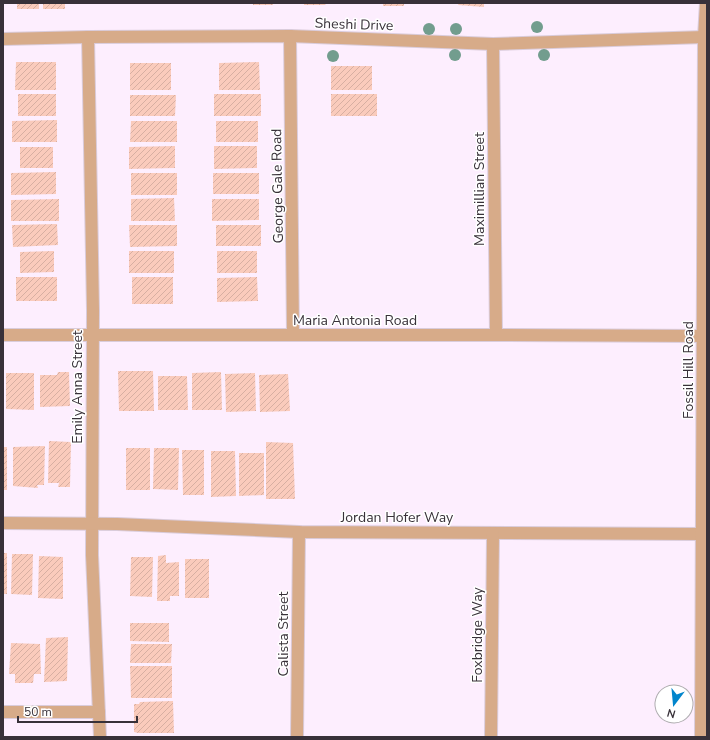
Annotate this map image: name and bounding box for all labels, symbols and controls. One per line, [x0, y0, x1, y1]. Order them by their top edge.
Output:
street label: Sheshi Drive [314, 14, 394, 35]
street label: George Gale Road [267, 128, 288, 244]
street label: Maximillian Street [470, 132, 489, 246]
street label: Maria Antonia Road [293, 311, 417, 330]
street label: Fossil Hill Road [679, 321, 698, 419]
street label: Emily Anna Street [68, 330, 87, 444]
street label: Jordan Hofer Way [340, 508, 454, 527]
street label: Foxbridge Way [468, 587, 487, 683]
street label: Calista Street [274, 592, 293, 676]
north arrow [654, 684, 694, 724]
scale bar [18, 698, 137, 724]
text: 50 m [24, 704, 52, 720]
text: N [665, 705, 677, 721]

